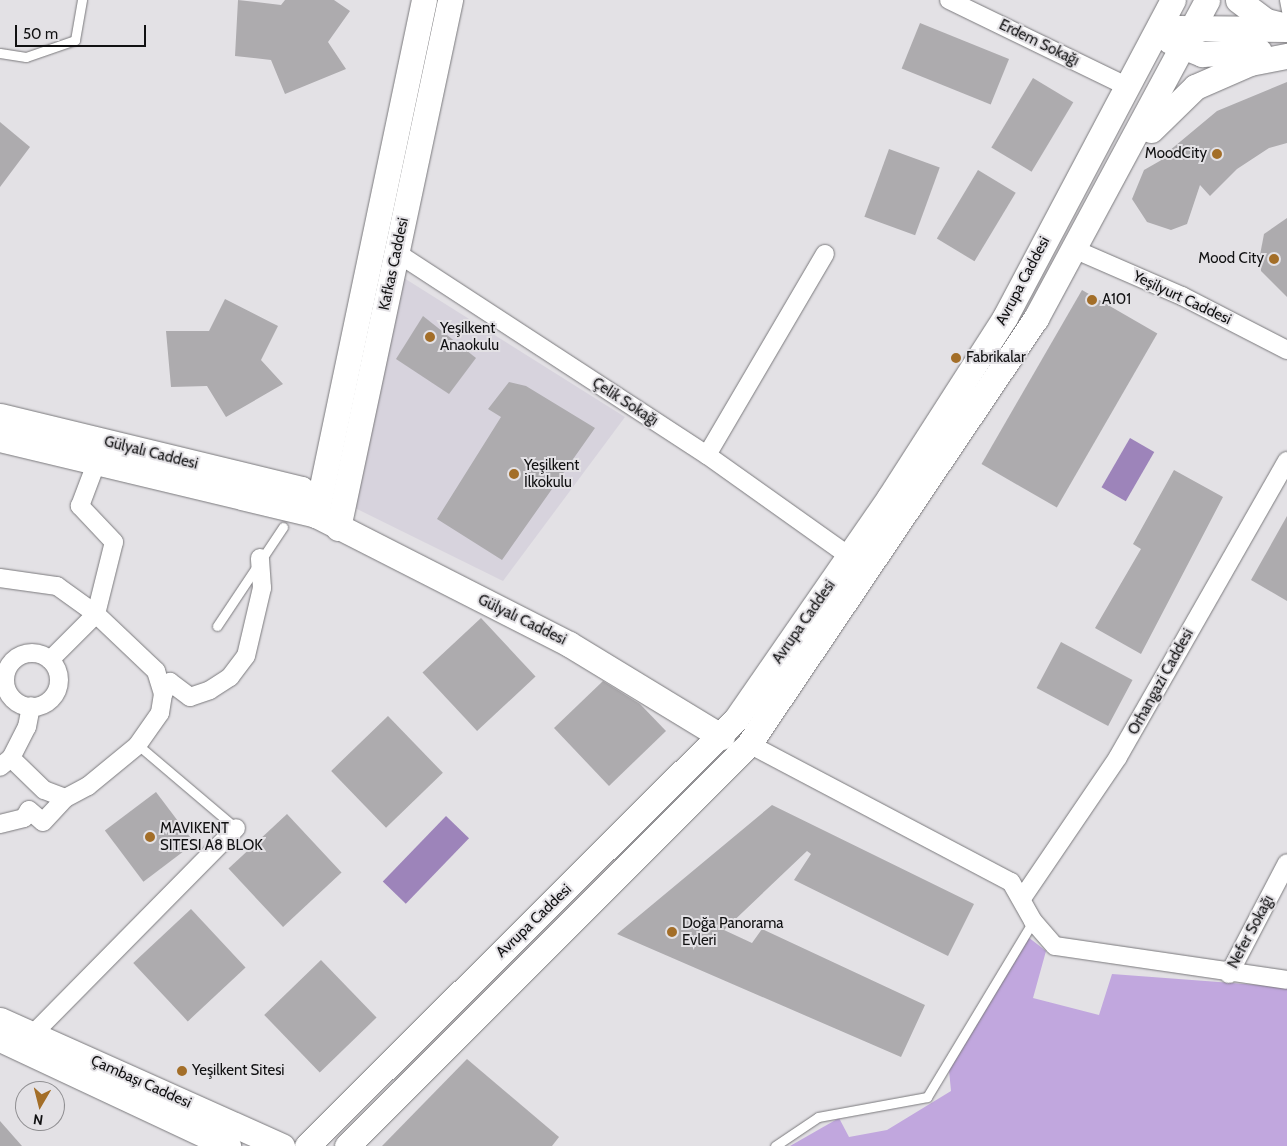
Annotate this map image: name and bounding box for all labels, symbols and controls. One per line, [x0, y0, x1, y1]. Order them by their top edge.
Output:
scale bar [18, 15, 149, 47]
street label: Erdem Sokağı [996, 16, 1082, 70]
text: 50 m [23, 25, 58, 43]
place label: MoodCity [1145, 145, 1207, 163]
marker: MoodCity [1211, 148, 1223, 160]
street label: Kafkas Caddesi [375, 216, 413, 312]
street label: Avrupa Caddesi [992, 234, 1054, 328]
place label: Mood City [1198, 250, 1264, 268]
marker: Mood City [1268, 253, 1280, 265]
street label: Yeşilyurt Caddesi [1130, 267, 1234, 329]
place label: A101 [1102, 291, 1131, 309]
marker: A101 [1086, 294, 1098, 306]
place label: Yeşilkent Anaokulu [440, 319, 499, 354]
marker: Yeşilkent Anaokulu [424, 331, 436, 343]
place label: Fabrikalar [966, 349, 1026, 367]
marker: Fabrikalar [950, 352, 962, 364]
street label: Çelik Sokağı [589, 374, 661, 430]
street label: Gülyalı Caddesi [102, 433, 200, 473]
place label: Yeşilkent İlkokulu [524, 456, 579, 491]
marker: Yeşilkent İlkokulu [508, 468, 520, 480]
street label: Avrupa Caddesi [769, 577, 839, 667]
street label: Gülyalı Caddesi [475, 591, 569, 649]
street label: Orhangazi Caddesi [1124, 626, 1198, 738]
place label: MAVIKENT SITESI A8 BLOK [160, 819, 263, 854]
marker: MAVIKENT SITESI A8 BLOK [144, 831, 156, 843]
street label: Avrupa Caddesi [493, 881, 575, 961]
street label: Nefer Sokağı [1224, 892, 1278, 972]
place label: Doğa Panorama Evleri [682, 914, 784, 949]
marker: Doğa Panorama Evleri [666, 926, 678, 938]
street label: Çambaşı Caddesi [88, 1052, 194, 1112]
place label: Yeşilkent Sitesi [192, 1062, 285, 1080]
marker: Yeşilkent Sitesi [176, 1065, 188, 1077]
north arrow [15, 1081, 65, 1131]
text: N [32, 1110, 44, 1129]

